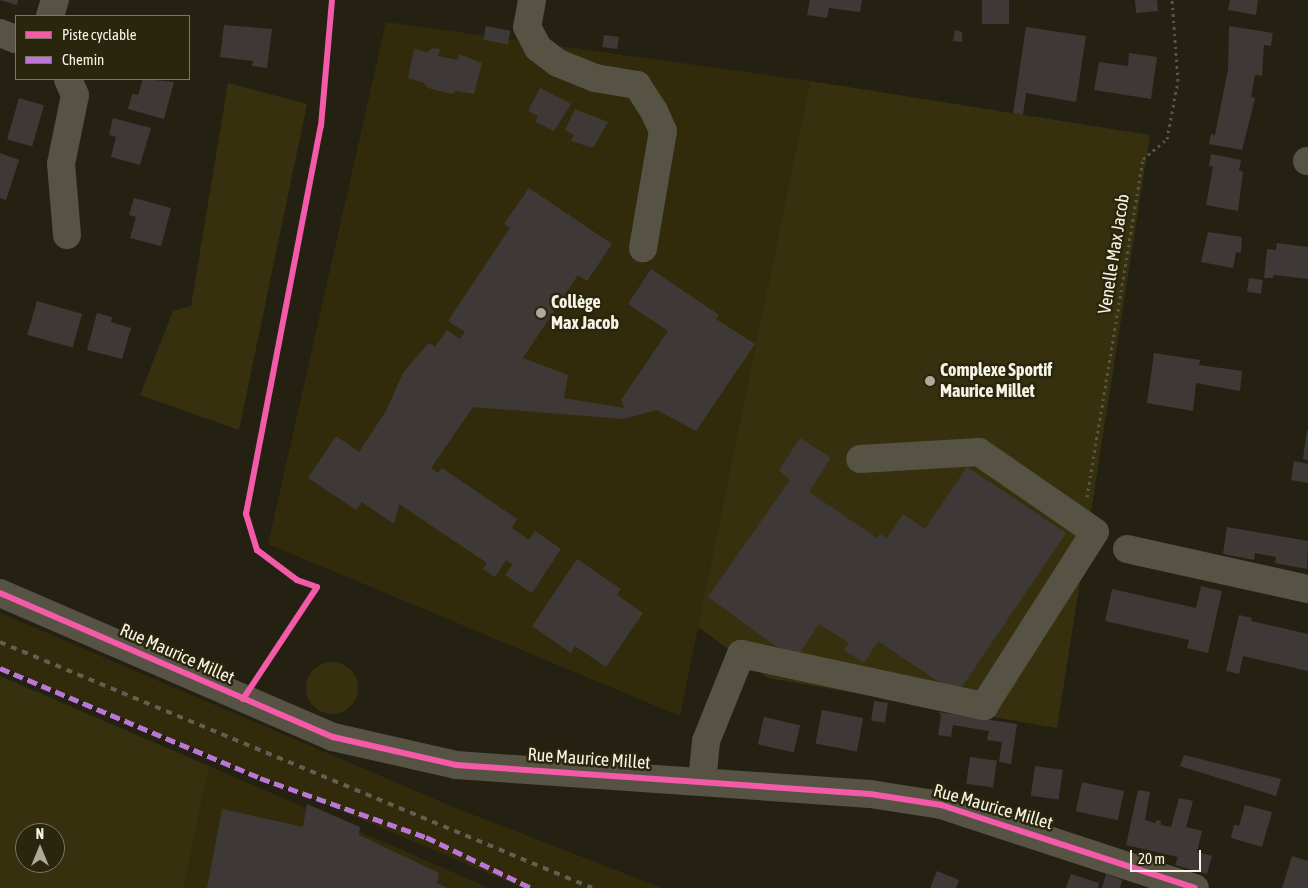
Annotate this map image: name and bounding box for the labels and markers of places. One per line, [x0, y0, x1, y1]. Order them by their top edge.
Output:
place label: Collège Max Jacob [551, 292, 619, 334]
marker: Collège Max Jacob [535, 307, 547, 319]
place label: Complexe Sportif Maurice Millet [940, 360, 1052, 402]
marker: Complexe Sportif Maurice Millet [924, 375, 936, 387]

